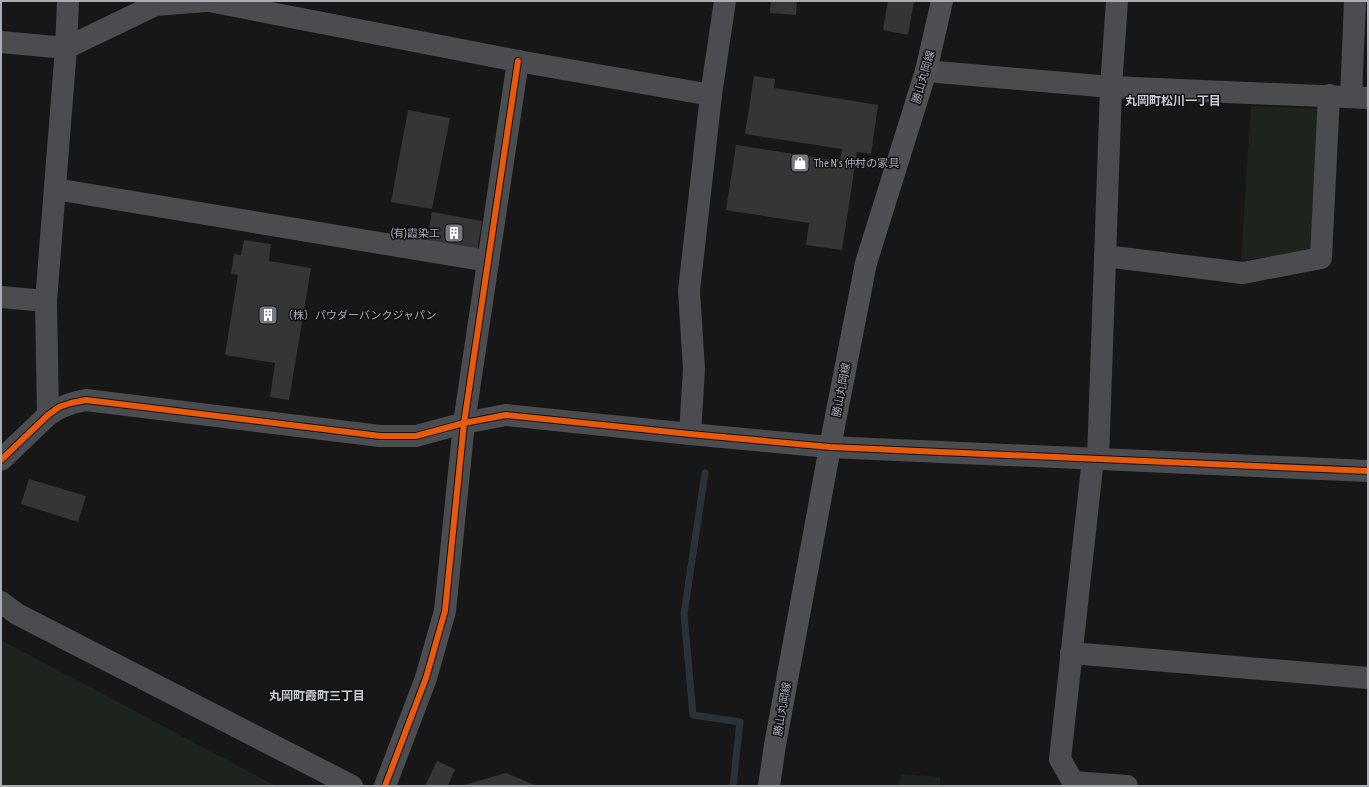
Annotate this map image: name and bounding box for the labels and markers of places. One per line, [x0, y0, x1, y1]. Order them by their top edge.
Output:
shop icon: The N's 仲村の家具 [789, 152, 811, 174]
place label: The N's 仲村の家具 [814, 157, 899, 169]
building icon: (有)霞染工 [443, 222, 465, 244]
place label: (有)霞染工 [391, 227, 440, 239]
building icon: （株）パウダーバンクジャパン [257, 304, 279, 326]
place label: （株）パウダーバンクジャパン [282, 309, 436, 321]

